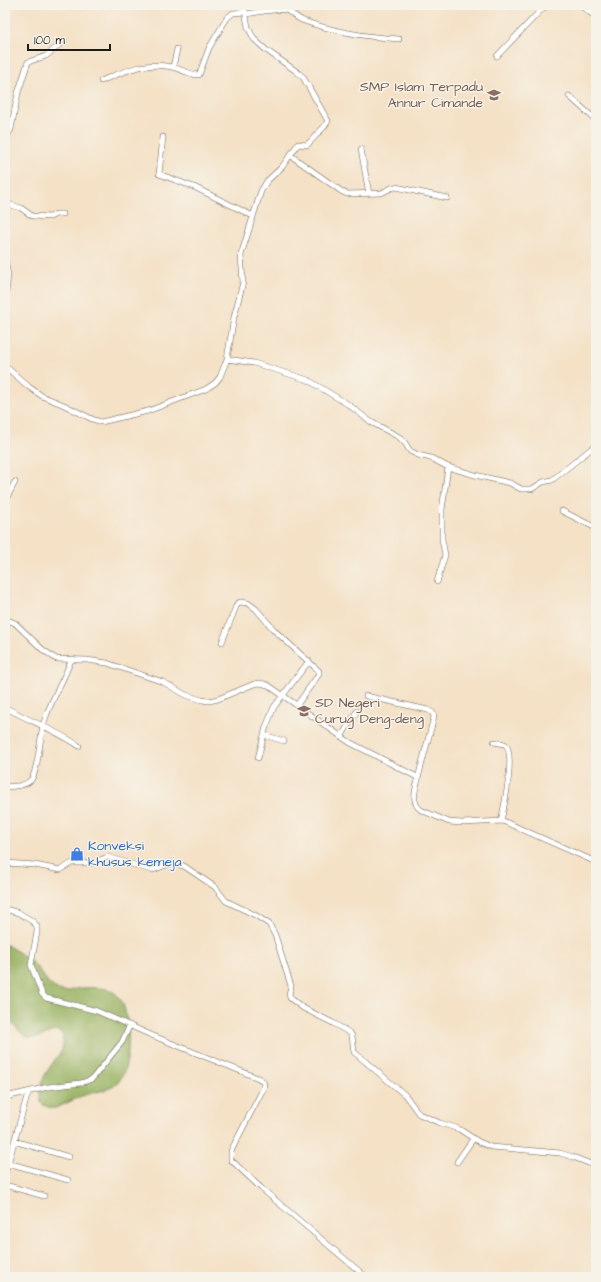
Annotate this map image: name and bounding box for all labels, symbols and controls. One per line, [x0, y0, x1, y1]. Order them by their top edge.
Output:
scale bar [28, 26, 110, 52]
text: 100 m [34, 32, 65, 49]
place label: SMP Islam Terpadu Annur Cimande [360, 77, 483, 113]
school or university icon: SMP Islam Terpadu Annur Cimande [486, 87, 502, 103]
place label: SD Negeri Curug Deng-deng [315, 693, 424, 729]
school or university icon: SD Negeri Curug Deng-deng [296, 703, 312, 719]
place label: Konveksi khusus kemeja [88, 836, 182, 872]
shop icon: Konveksi khusus kemeja [69, 846, 85, 862]

